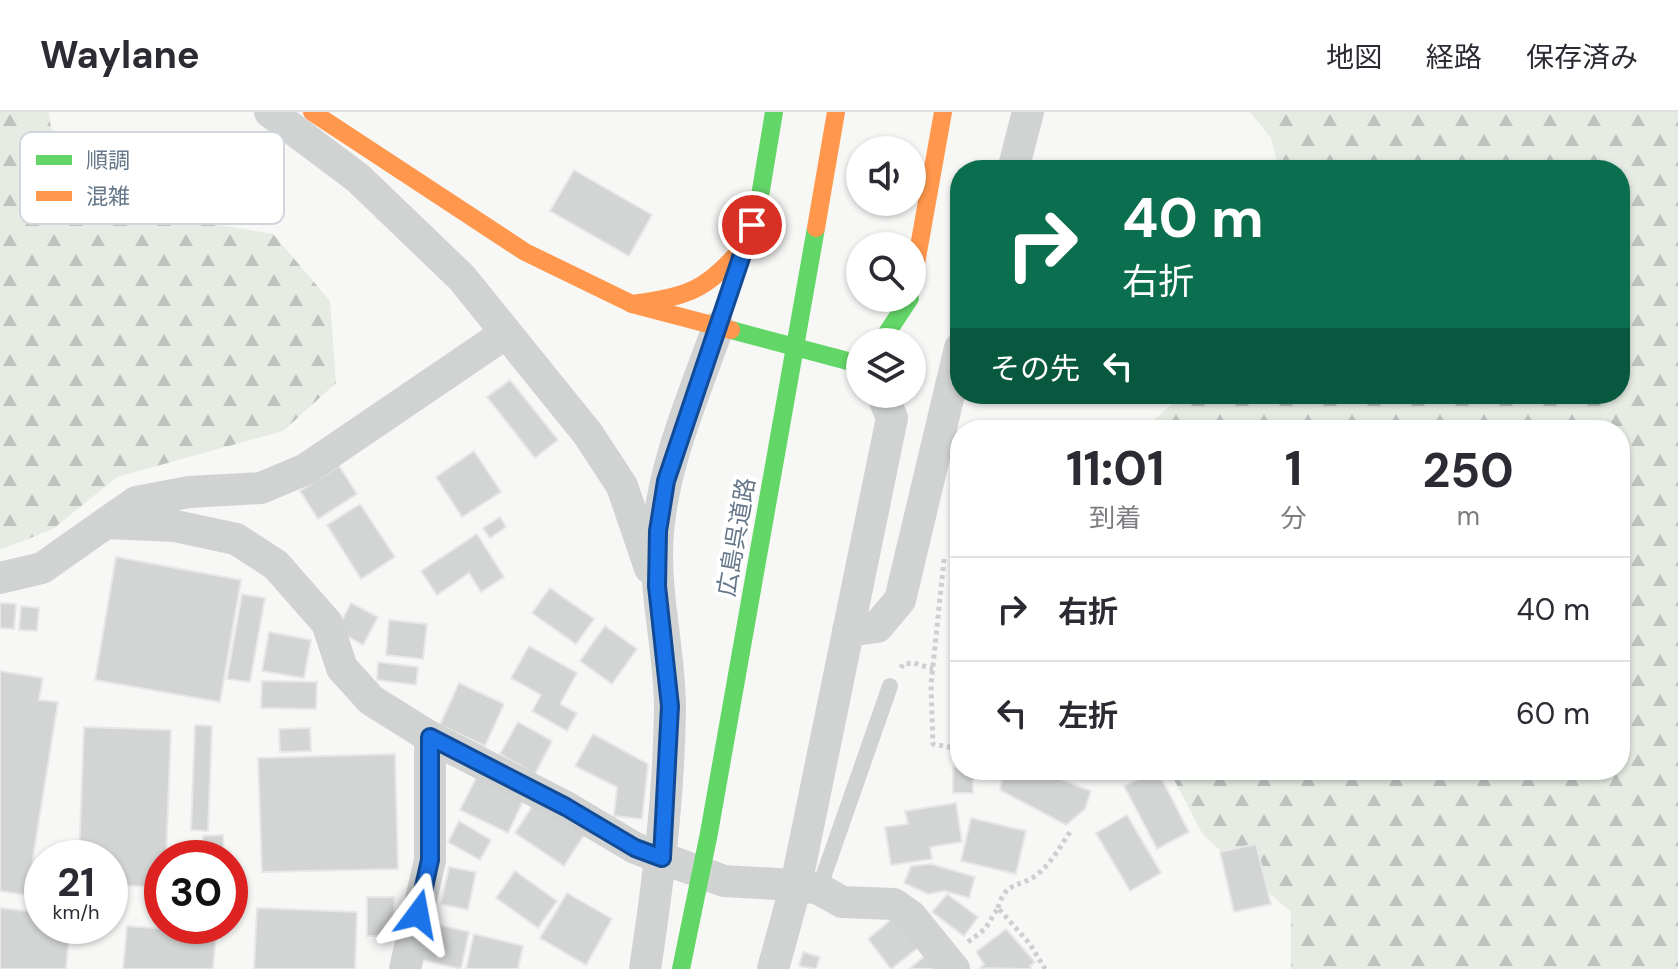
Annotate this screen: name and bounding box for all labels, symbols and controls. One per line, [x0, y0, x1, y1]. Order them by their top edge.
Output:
text: Waylane [40, 30, 200, 80]
text: 地図 [1326, 39, 1382, 76]
text: 経路 [1426, 39, 1482, 76]
text: 保存済み [1526, 39, 1638, 76]
legend [20, 132, 284, 224]
map controls [846, 136, 926, 408]
button: sound [846, 136, 926, 216]
text: 順調 [86, 146, 130, 175]
text: 40 m [1122, 181, 1264, 254]
text: 混雑 [86, 182, 130, 211]
pin [718, 191, 786, 259]
icon: right [990, 192, 1094, 296]
icon: arrive [730, 203, 774, 247]
button: search [846, 232, 926, 312]
text: 右折 [1122, 258, 1194, 305]
button: layers [846, 328, 926, 408]
icon: left [1096, 344, 1140, 388]
text: その先 [990, 349, 1080, 388]
text: 11:01 [1066, 437, 1164, 500]
text: 1 [1285, 437, 1302, 500]
text: 250 [1423, 439, 1514, 502]
street label: 広島呉道路 [710, 475, 762, 599]
text: m [1457, 499, 1480, 533]
text: 到着 [1089, 501, 1141, 535]
text: 分 [1281, 501, 1307, 535]
icon: right [990, 587, 1034, 631]
text: 40 m [1517, 590, 1590, 629]
text: 右折 [1058, 592, 1118, 631]
icon: left [990, 691, 1034, 735]
text: 60 m [1516, 694, 1590, 733]
text: 左折 [1058, 696, 1118, 735]
speed limit sign: 30 [144, 840, 248, 944]
text: 21 [57, 856, 95, 908]
position arrow [376, 872, 460, 956]
text: km/h [52, 899, 100, 925]

